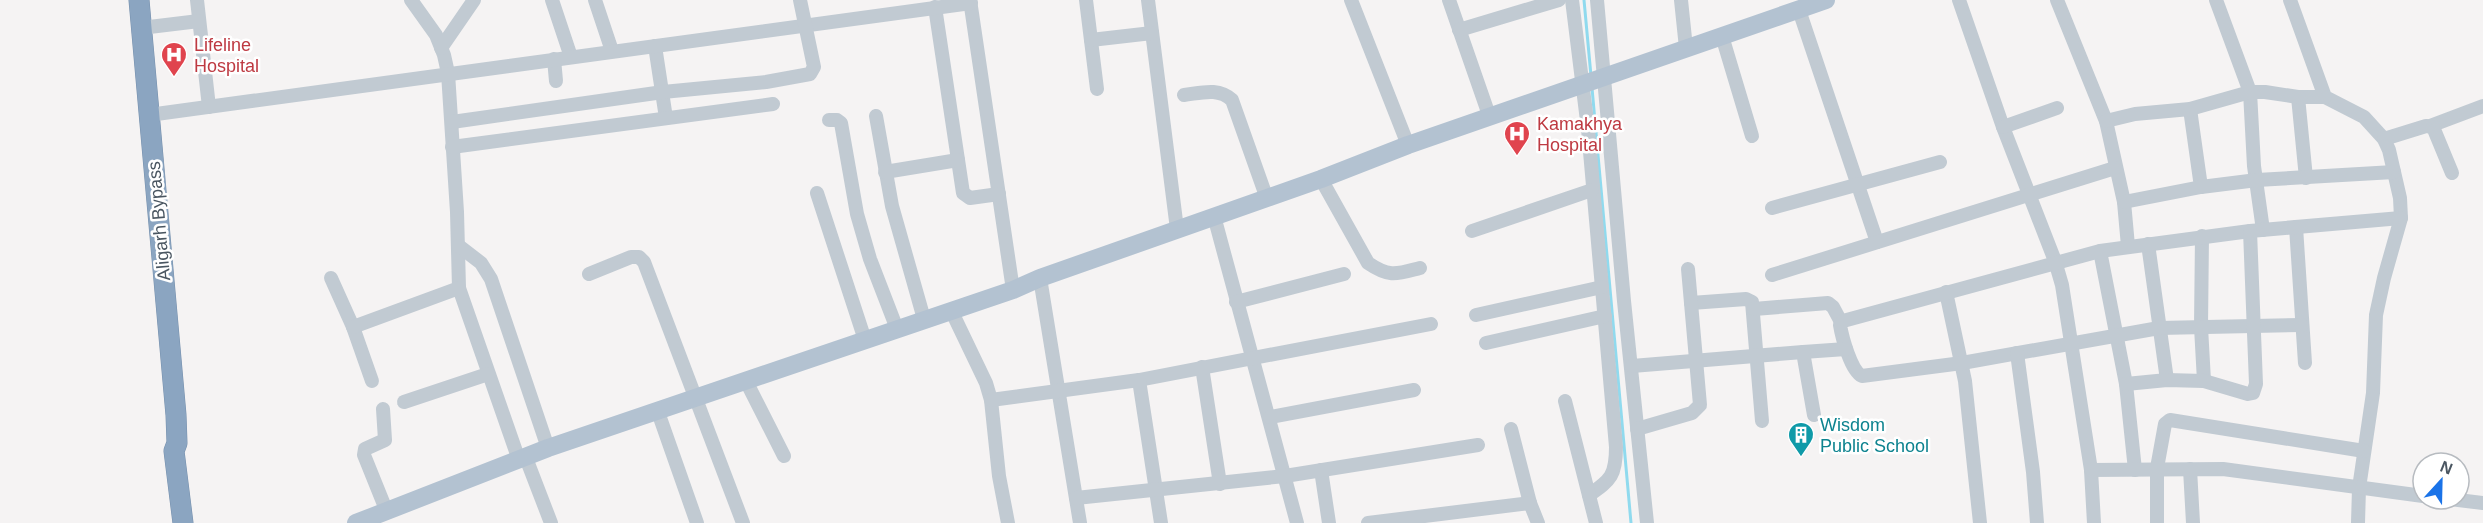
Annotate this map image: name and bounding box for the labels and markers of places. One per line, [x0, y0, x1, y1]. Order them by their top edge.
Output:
place label: Lifeline Hospital [194, 35, 259, 76]
hospital icon: Lifeline Hospital [159, 40, 189, 78]
place label: Kamakhya Hospital [1537, 114, 1623, 155]
hospital icon: Kamakhya Hospital [1502, 119, 1532, 157]
place label: Wisdom Public School [1820, 415, 1929, 456]
building icon: Wisdom Public School [1786, 420, 1816, 458]

